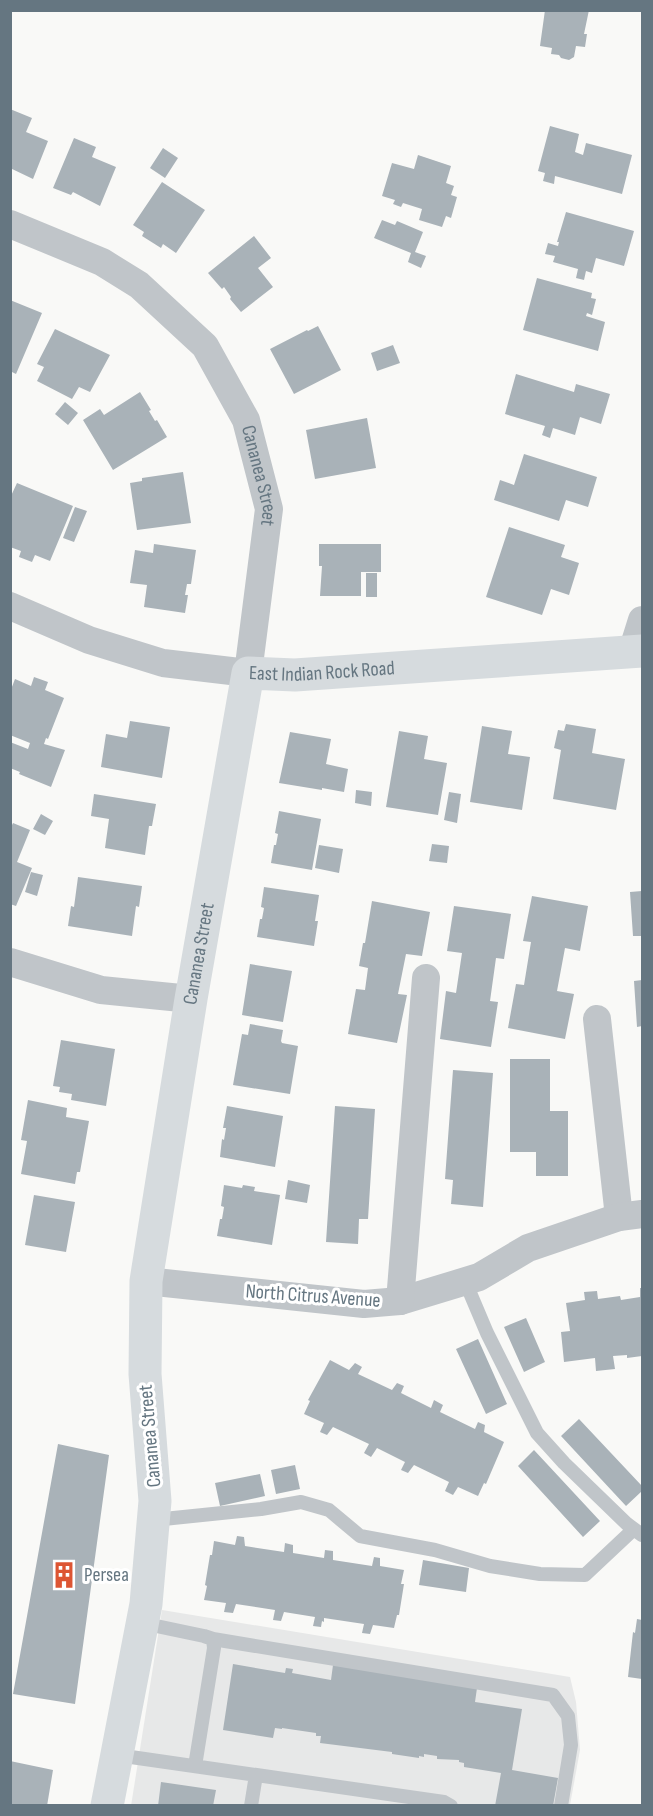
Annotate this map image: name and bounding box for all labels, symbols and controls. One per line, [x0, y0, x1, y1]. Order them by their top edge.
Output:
street label: Cananea Street [236, 423, 281, 527]
street label: East Indian Rock Road [249, 656, 395, 687]
street label: Cananea Street [178, 901, 220, 1006]
street label: North Citrus Avenue [245, 1279, 381, 1313]
street label: Cananea Street [134, 1384, 166, 1488]
building icon: Persea [49, 1560, 79, 1590]
place label: Persea [84, 1563, 129, 1587]

